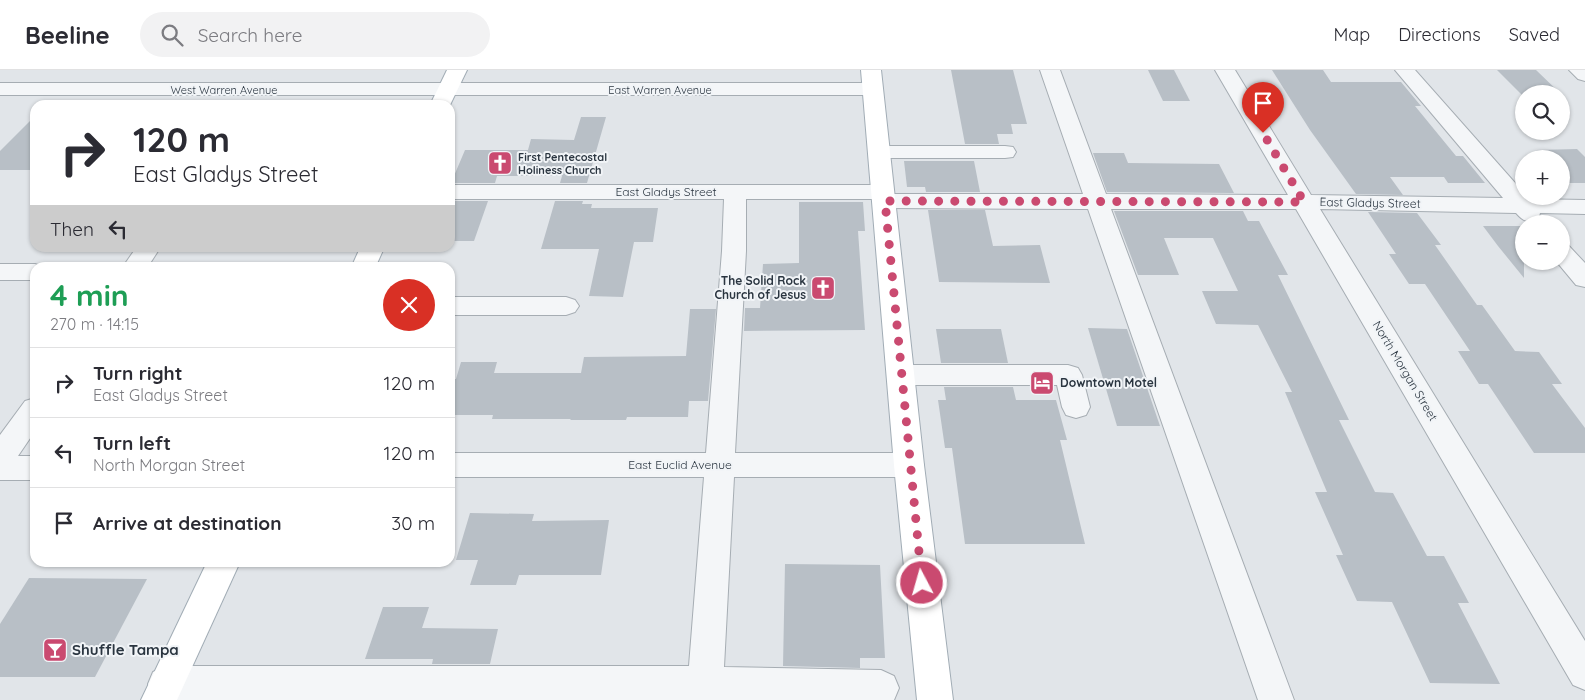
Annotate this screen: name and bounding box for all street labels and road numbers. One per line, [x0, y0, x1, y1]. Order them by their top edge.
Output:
street label: West Warren Avenue [170, 83, 278, 97]
street label: East Warren Avenue [608, 83, 712, 97]
street label: East Gladys Street [615, 184, 717, 199]
street label: East Gladys Street [1319, 194, 1421, 211]
street label: North Morgan Street [1370, 318, 1441, 424]
street label: East Euclid Avenue [628, 457, 732, 472]

